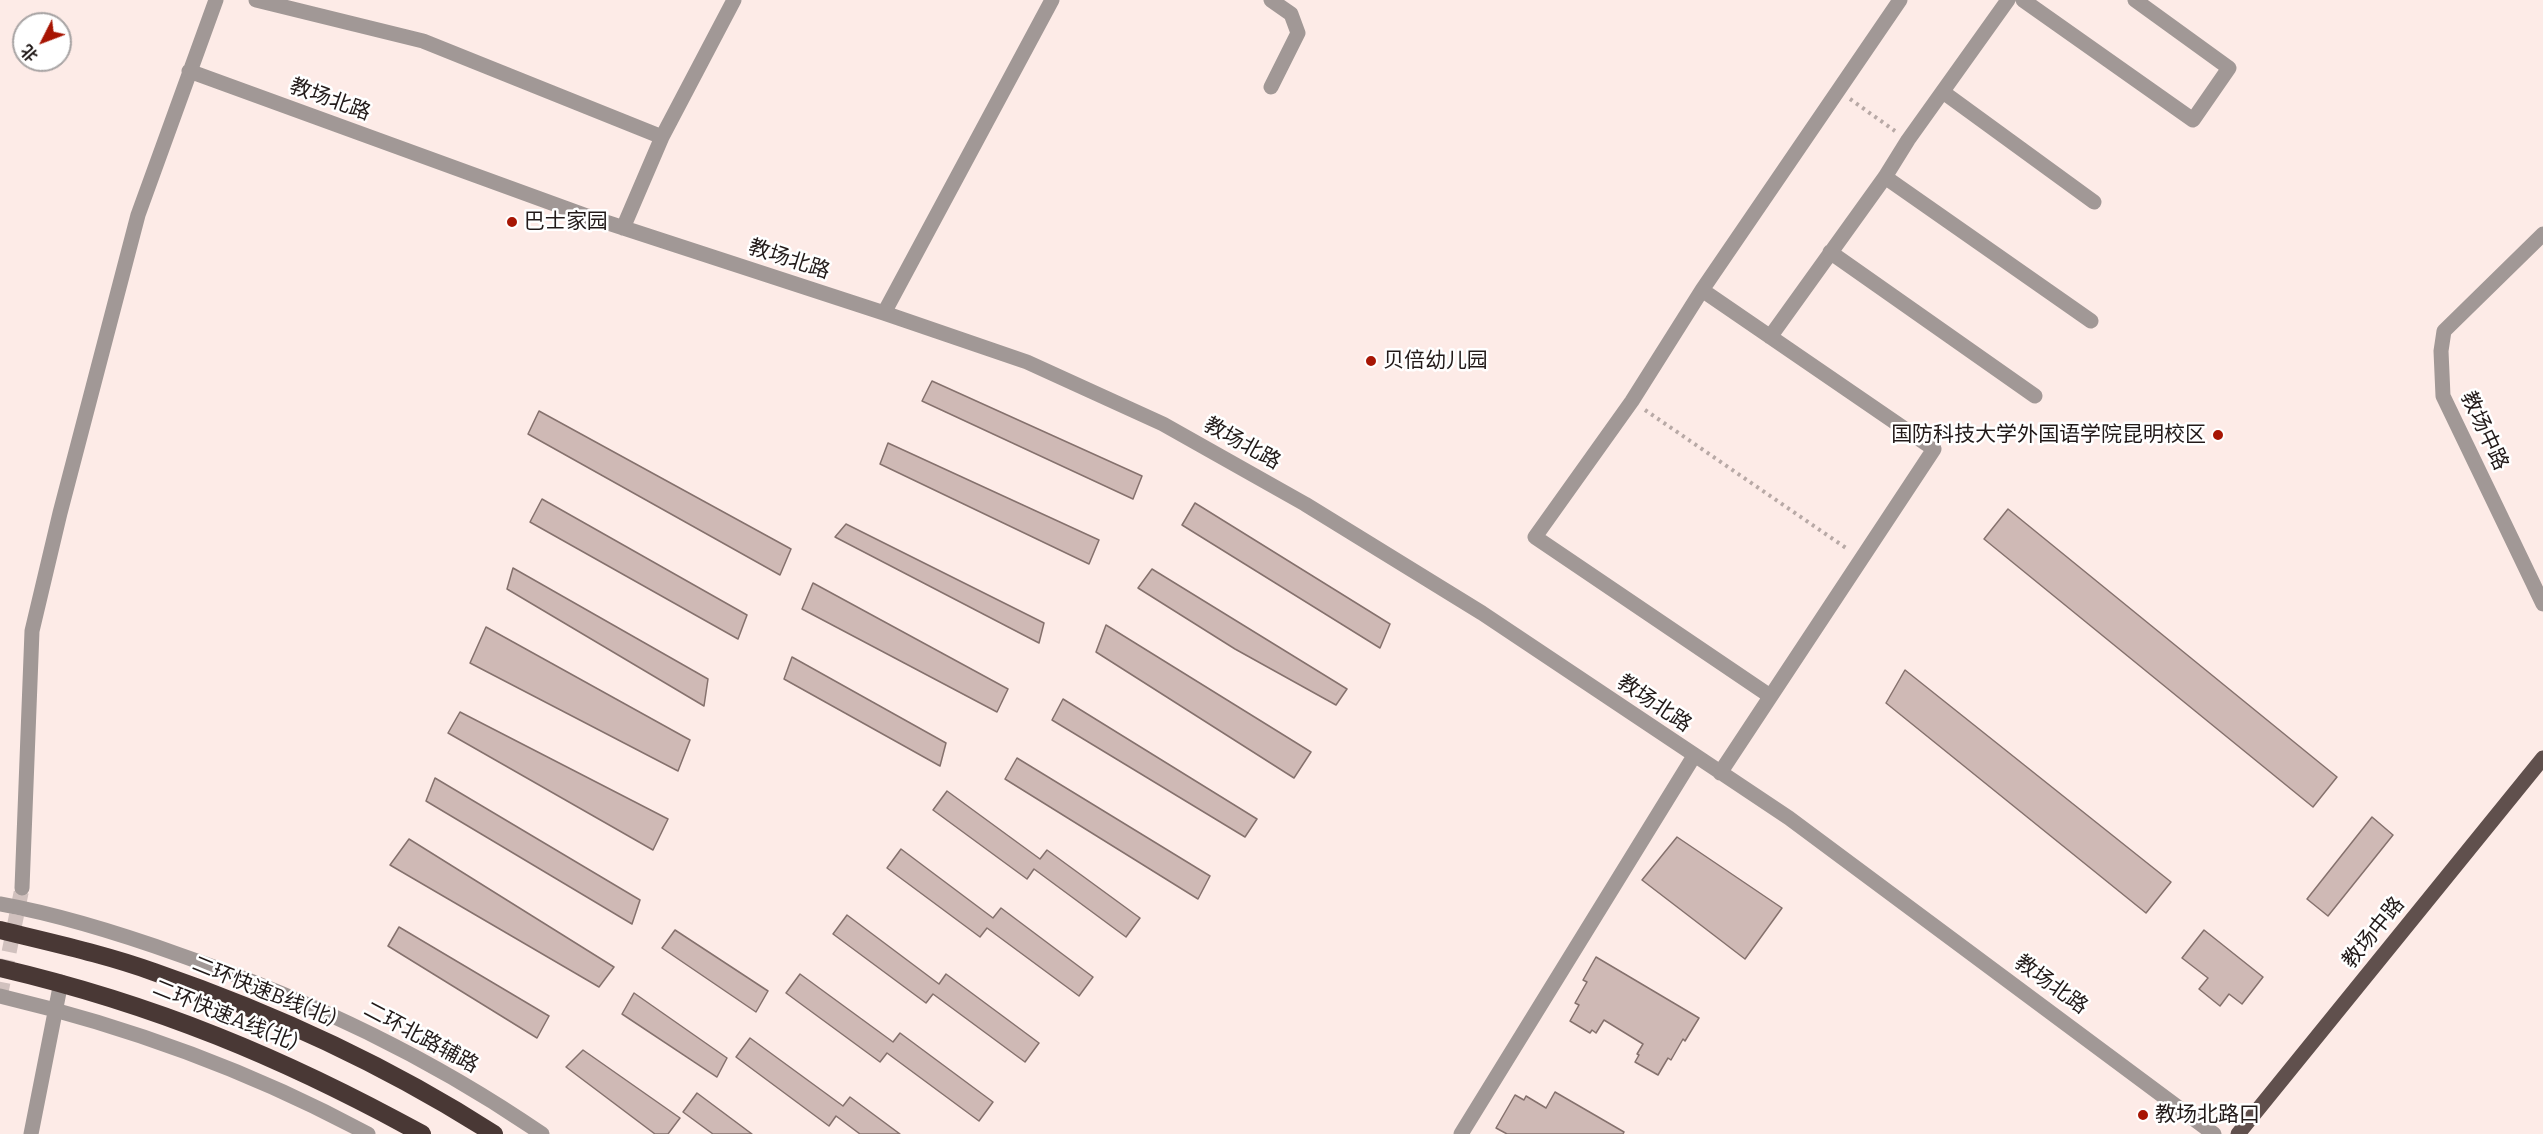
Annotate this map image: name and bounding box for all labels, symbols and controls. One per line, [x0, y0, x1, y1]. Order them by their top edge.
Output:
north arrow [12, 12, 72, 72]
text: 北 [17, 41, 42, 65]
street label: 教场北路 [286, 74, 374, 126]
place label: 巴士家园 [524, 209, 608, 235]
marker: 巴士家园 [505, 215, 519, 229]
street label: 教场北路 [745, 235, 833, 285]
place label: 贝倍幼儿园 [1383, 348, 1488, 374]
marker: 贝倍幼儿园 [1364, 354, 1378, 368]
street label: 教场中路 [2455, 388, 2513, 474]
street label: 教场北路 [1199, 413, 1285, 475]
place label: 国防科技大学外国语学院昆明校区 [1891, 422, 2206, 448]
marker: 国防科技大学外国语学院昆明校区 [2211, 428, 2225, 442]
street label: 教场北路 [1612, 670, 1696, 738]
street label: 教场中路 [2338, 892, 2410, 974]
street label: 教场北路 [2010, 950, 2092, 1020]
street label: 二环快速B线(北) [189, 952, 339, 1032]
street label: 二环快速A线(北) [149, 976, 301, 1056]
street label: 二环北路辅路 [359, 997, 483, 1079]
place label: 教场北路口 [2155, 1102, 2260, 1128]
marker: 教场北路口 [2136, 1108, 2150, 1122]

